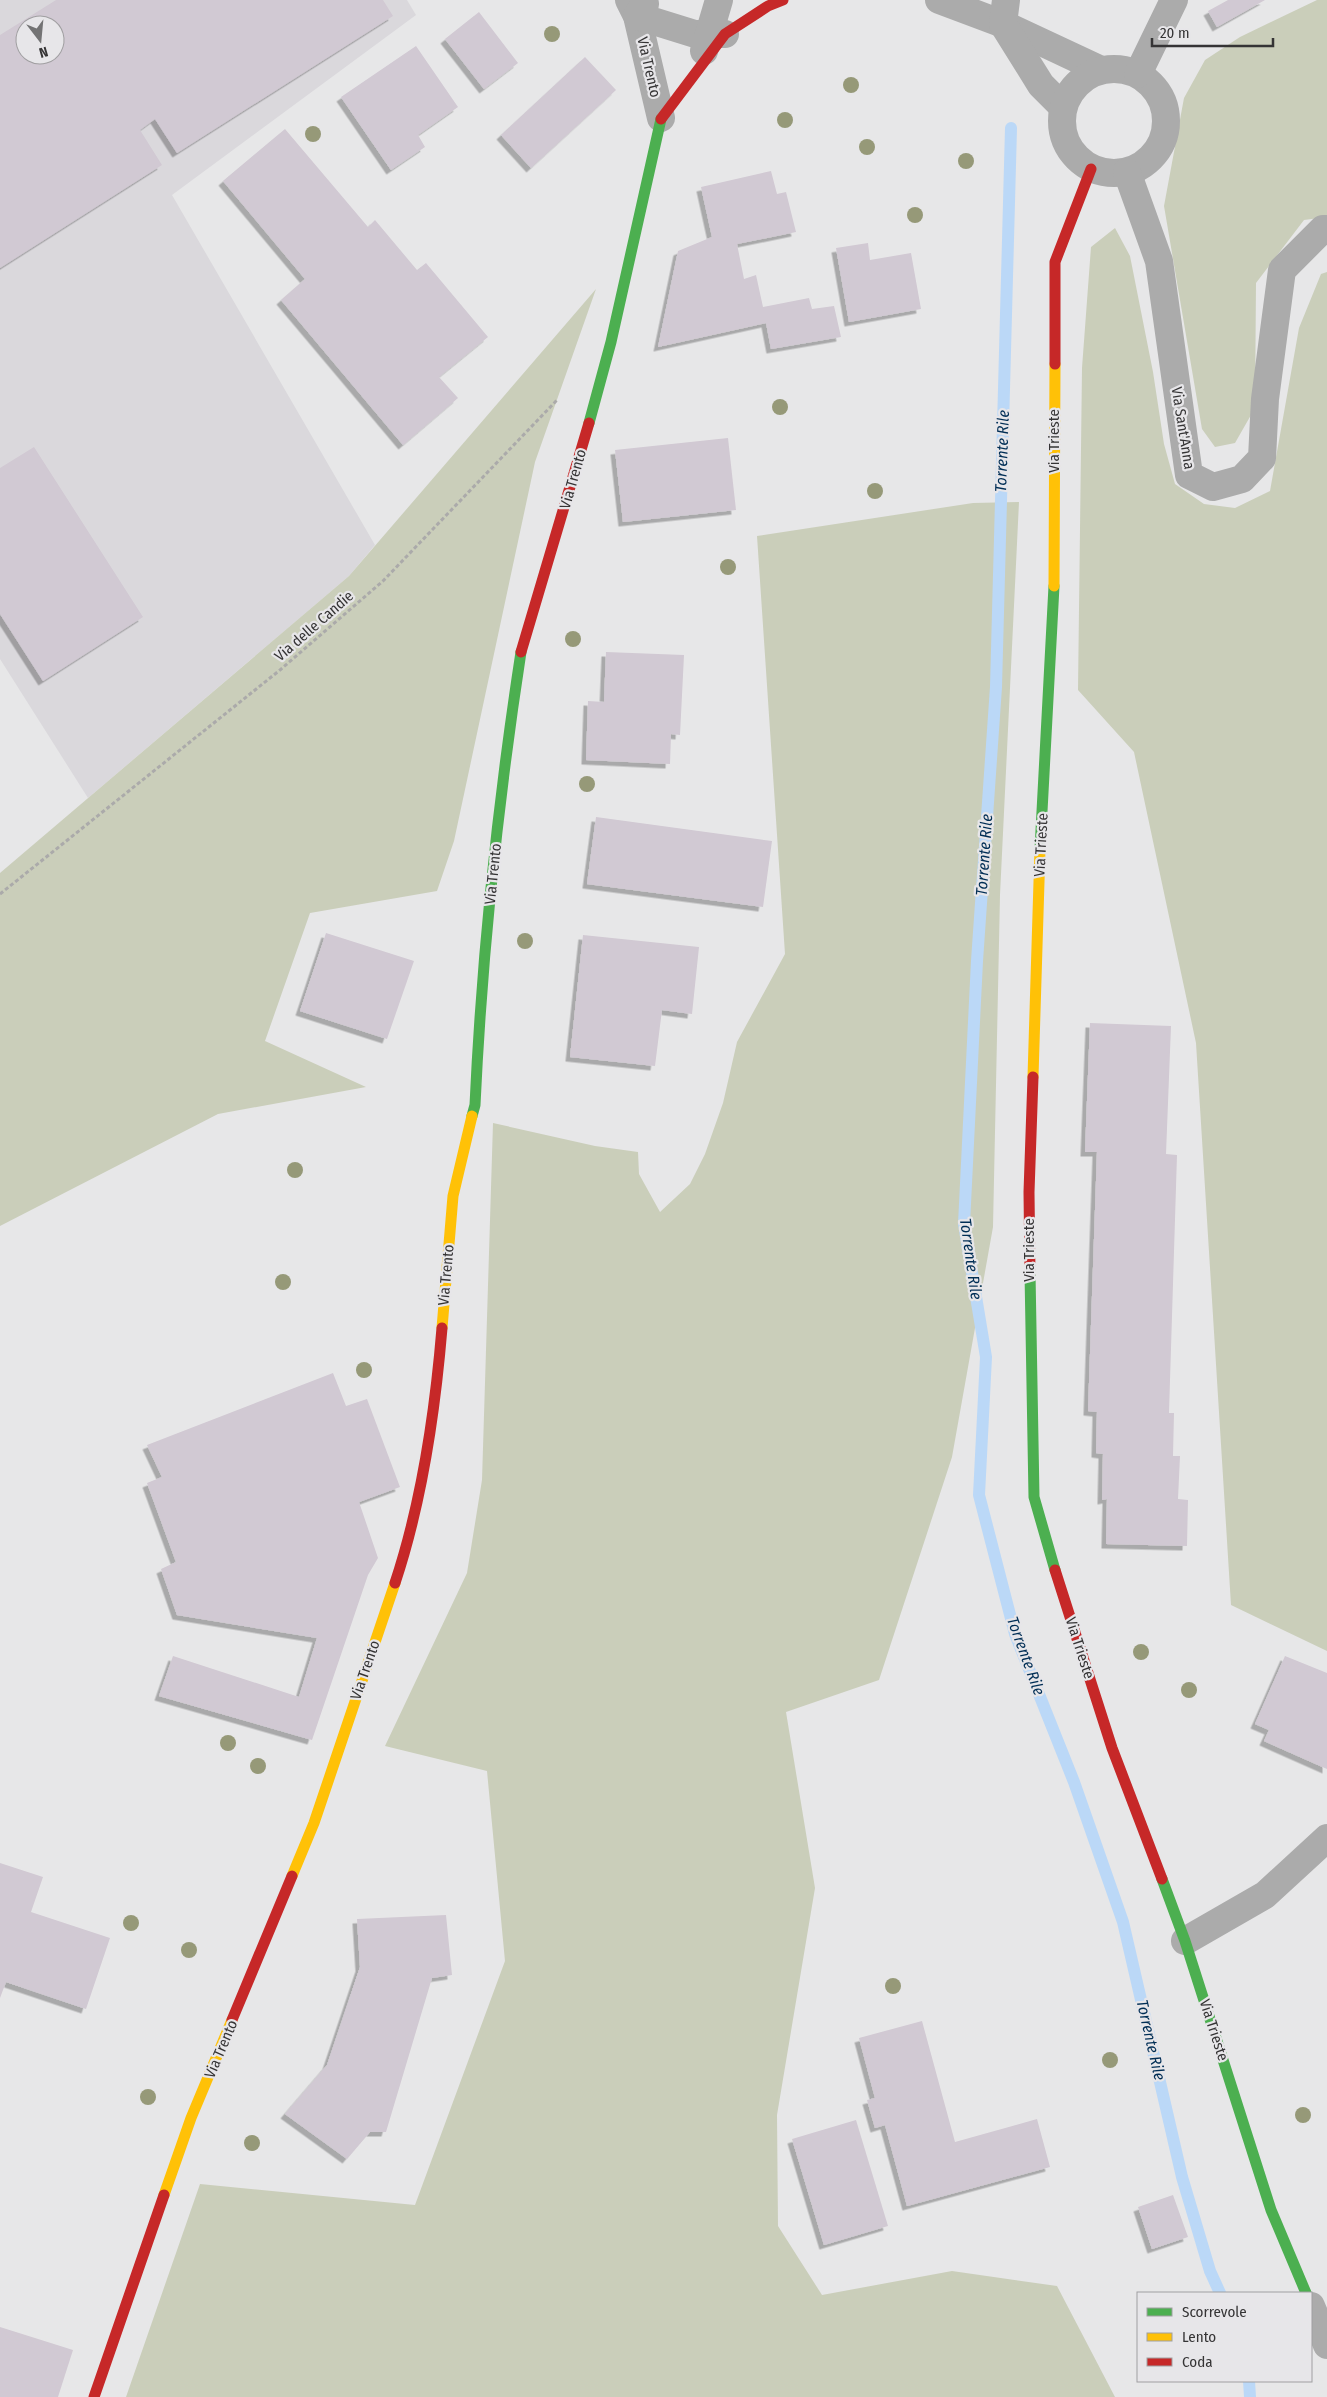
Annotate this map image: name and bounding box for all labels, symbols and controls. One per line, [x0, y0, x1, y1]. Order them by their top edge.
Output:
north arrow [15, 15, 65, 65]
scale bar [1152, 15, 1273, 47]
text: 20 m [1160, 24, 1190, 42]
street label: Via Trento [633, 35, 665, 99]
text: N [37, 43, 50, 61]
street label: Via Sant'Anna [1168, 385, 1198, 471]
water label: Torrente Rile [991, 409, 1013, 492]
street label: Via Trieste [1045, 409, 1063, 473]
street label: Via Trento [556, 447, 590, 511]
street label: Via delle Candie [271, 587, 357, 665]
water label: Torrente Rile [972, 813, 996, 897]
street label: Via Trieste [1030, 813, 1052, 877]
street label: Via Trento [481, 842, 505, 906]
water label: Torrente Rile [956, 1217, 986, 1301]
street label: Via Trieste [1020, 1218, 1038, 1282]
street label: Via Trento [434, 1243, 458, 1306]
water label: Torrente Rile [1003, 1614, 1049, 1698]
street label: Via Trieste [1062, 1615, 1098, 1681]
street label: Via Trento [346, 1638, 384, 1702]
street label: Via Trieste [1196, 1997, 1232, 2063]
water label: Torrente Rile [1133, 1998, 1170, 2083]
street label: Via Trento [201, 2017, 241, 2081]
legend [1137, 2292, 1312, 2382]
text: Scorrevole [1182, 2303, 1247, 2321]
text: Lento [1182, 2328, 1216, 2346]
text: Coda [1182, 2353, 1213, 2371]

